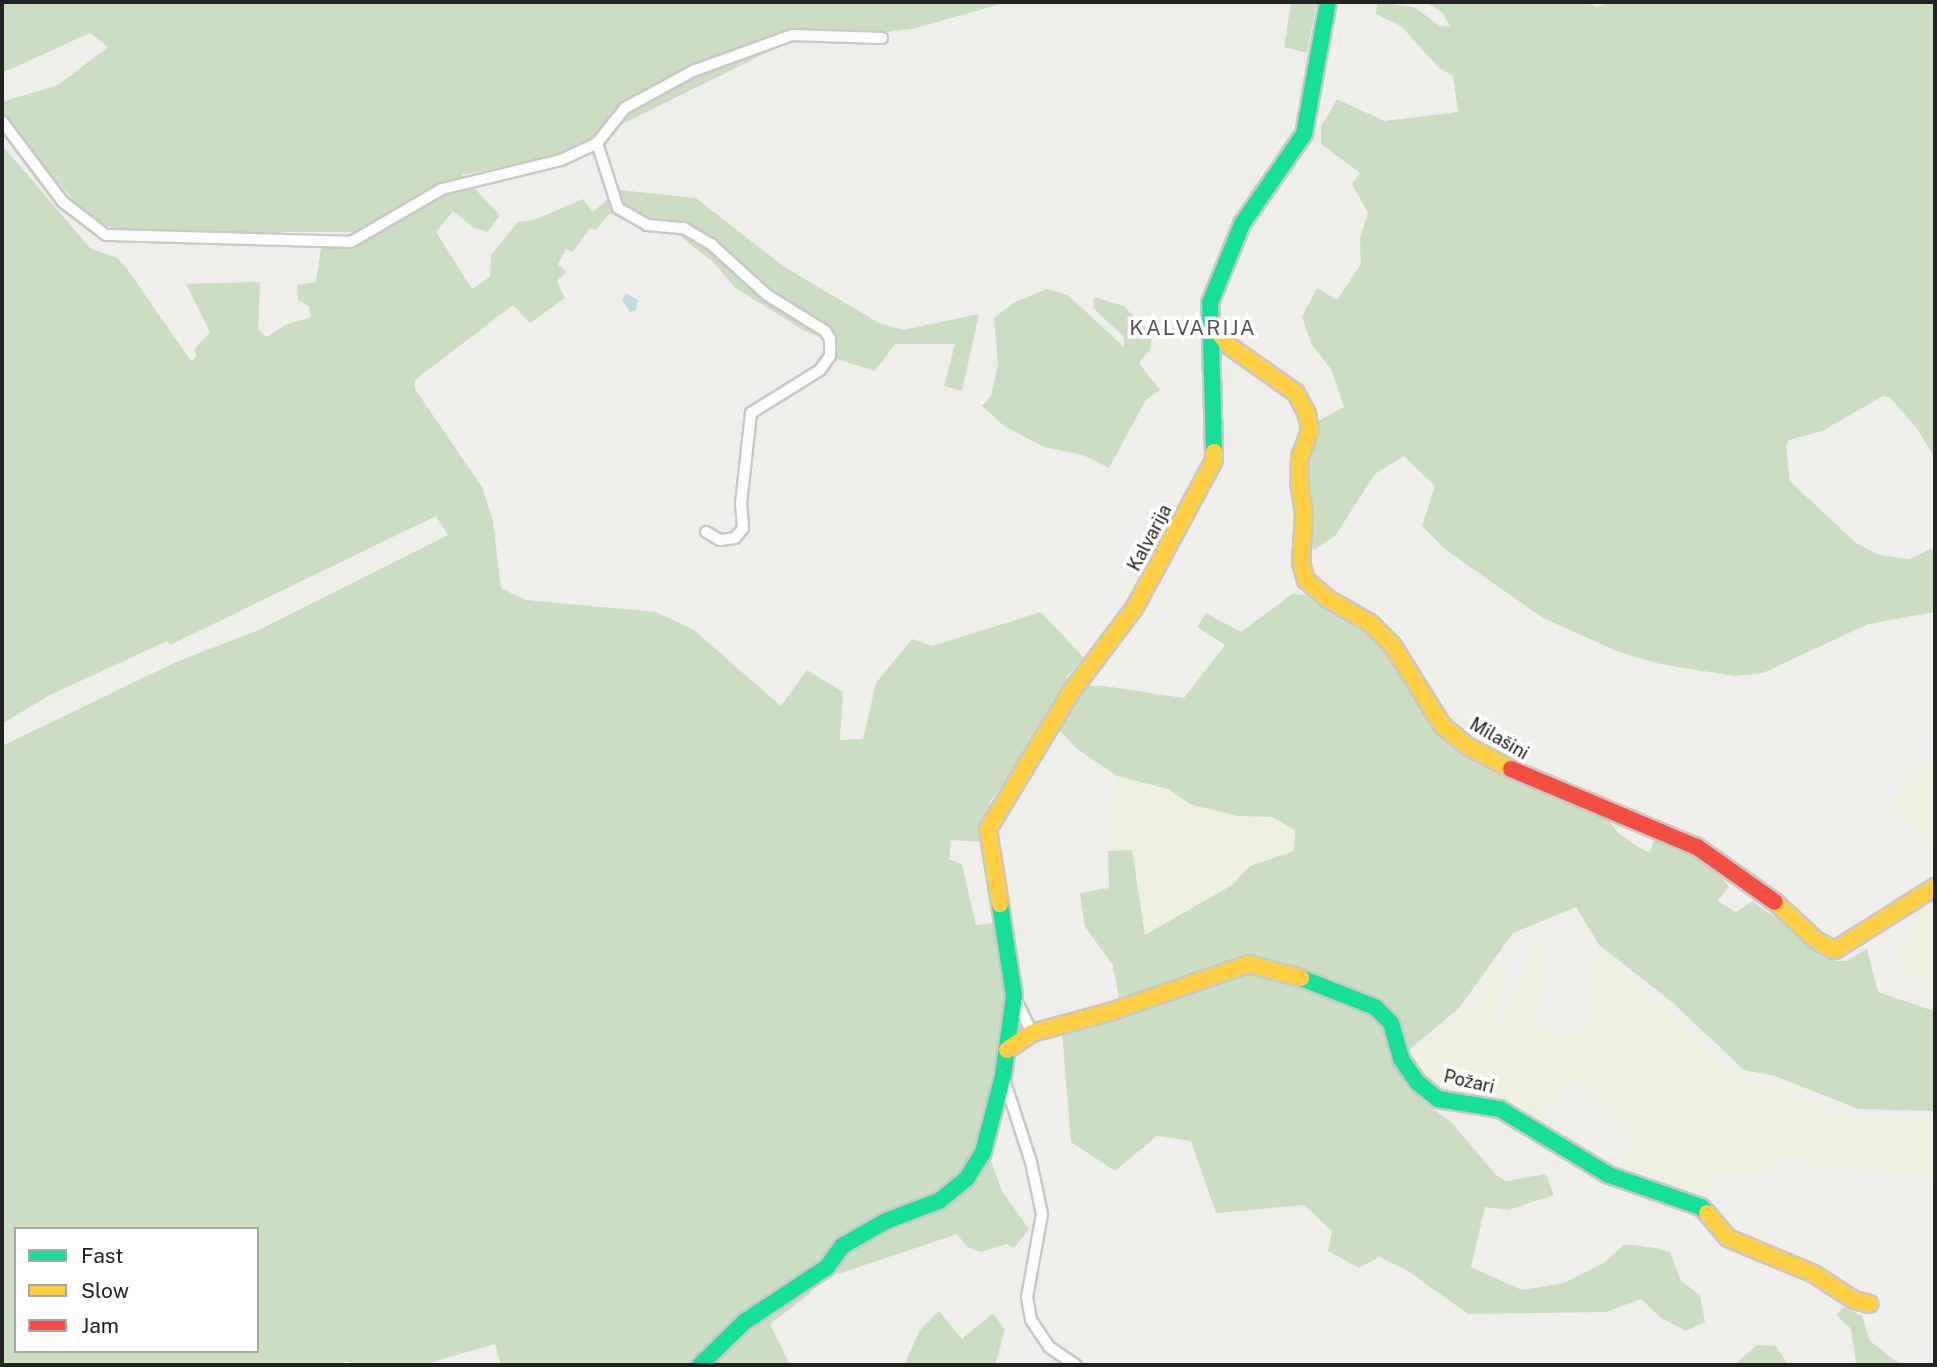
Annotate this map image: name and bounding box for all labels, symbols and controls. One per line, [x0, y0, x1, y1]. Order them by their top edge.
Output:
district label: KALVARIJA [1130, 315, 1256, 341]
street label: Kalvarija [1124, 501, 1176, 575]
street label: Milašini [1466, 714, 1532, 764]
street label: Požari [1442, 1066, 1496, 1098]
legend [14, 1227, 259, 1353]
text: Fast [81, 1243, 123, 1268]
text: Slow [81, 1278, 129, 1303]
text: Jam [81, 1313, 119, 1338]

